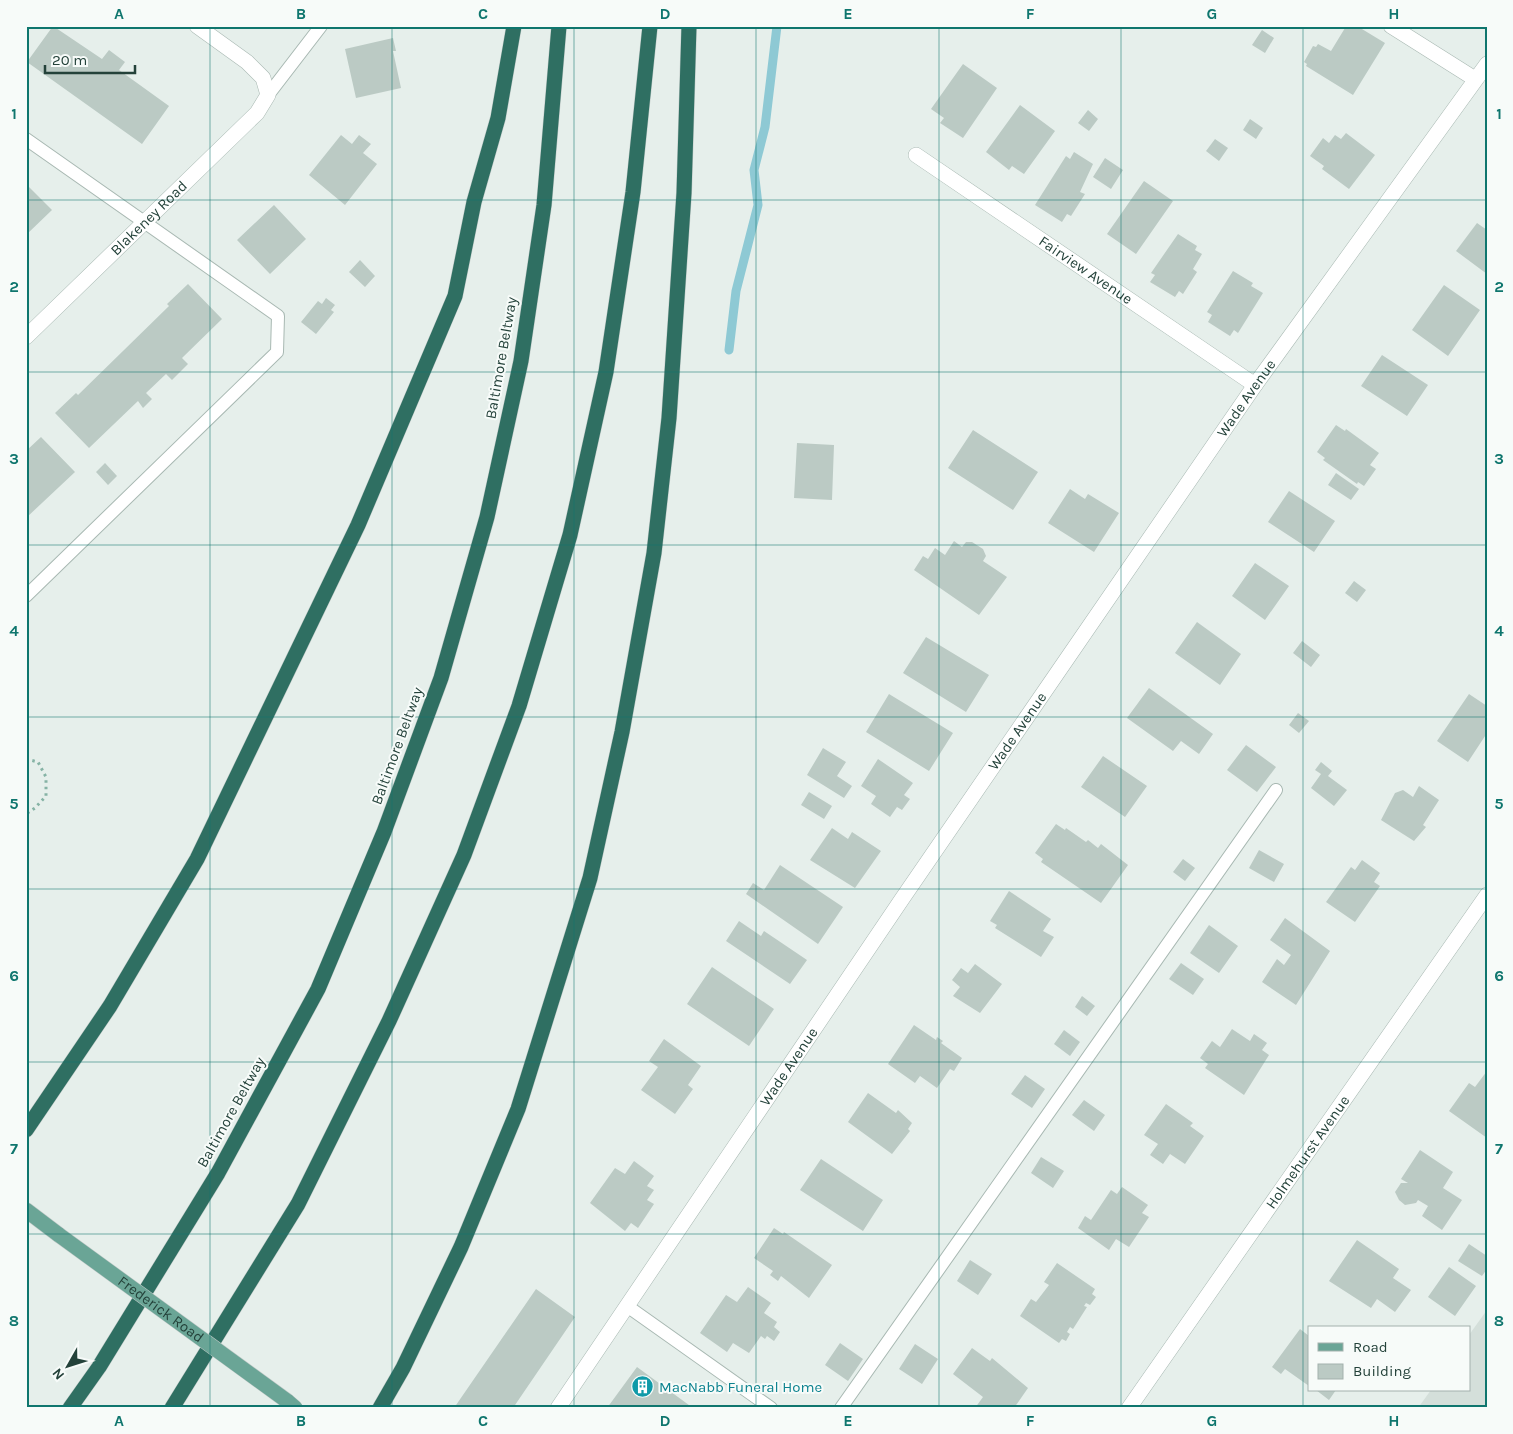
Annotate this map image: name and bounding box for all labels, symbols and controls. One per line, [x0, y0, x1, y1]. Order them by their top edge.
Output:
text: A [114, 4, 124, 23]
text: B [296, 4, 306, 23]
text: C [478, 4, 488, 23]
text: D [660, 4, 671, 23]
text: E [843, 4, 853, 23]
text: F [1026, 4, 1035, 23]
text: G [1207, 4, 1217, 23]
text: H [1388, 4, 1400, 23]
scale bar [45, 42, 135, 74]
text: 20 m [52, 51, 87, 69]
text: 1 [11, 104, 17, 123]
text: 1 [1496, 104, 1502, 123]
street label: Blakeney Road [107, 177, 191, 259]
street label: Fairview Avenue [1035, 232, 1136, 308]
text: 2 [9, 277, 19, 296]
text: 2 [1494, 277, 1504, 296]
street label: Baltimore Beltway [481, 295, 521, 421]
street label: Wade Avenue [1213, 356, 1280, 441]
text: 3 [9, 449, 19, 468]
text: 3 [1494, 449, 1504, 468]
text: 4 [9, 621, 19, 640]
text: 4 [1494, 621, 1504, 640]
street label: Baltimore Beltway [367, 685, 427, 807]
street label: Wade Avenue [984, 689, 1050, 774]
text: 5 [9, 794, 19, 813]
text: 5 [1494, 794, 1504, 813]
text: 6 [9, 966, 19, 985]
text: 6 [1494, 966, 1504, 985]
street label: Wade Avenue [756, 1024, 822, 1109]
street label: Baltimore Beltway [193, 1053, 269, 1170]
street label: Holmehurst Avenue [1262, 1092, 1353, 1212]
text: 7 [10, 1139, 18, 1158]
text: 7 [1495, 1139, 1503, 1158]
street label: Frederick Road [114, 1272, 207, 1346]
text: 8 [9, 1311, 19, 1330]
text: 8 [1494, 1311, 1504, 1330]
legend [1308, 1326, 1470, 1392]
text: Road [1353, 1338, 1388, 1356]
north arrow [42, 1342, 92, 1392]
text: Building [1353, 1362, 1411, 1380]
text: N [49, 1365, 68, 1383]
building icon: MacNabb Funeral Home [631, 1375, 655, 1399]
place label: MacNabb Funeral Home [659, 1378, 822, 1396]
text: A [114, 1411, 124, 1430]
text: B [296, 1411, 306, 1430]
text: C [478, 1411, 488, 1430]
text: D [660, 1411, 671, 1430]
text: E [843, 1411, 853, 1430]
text: F [1026, 1411, 1035, 1430]
text: G [1207, 1411, 1217, 1430]
text: H [1388, 1411, 1400, 1430]

